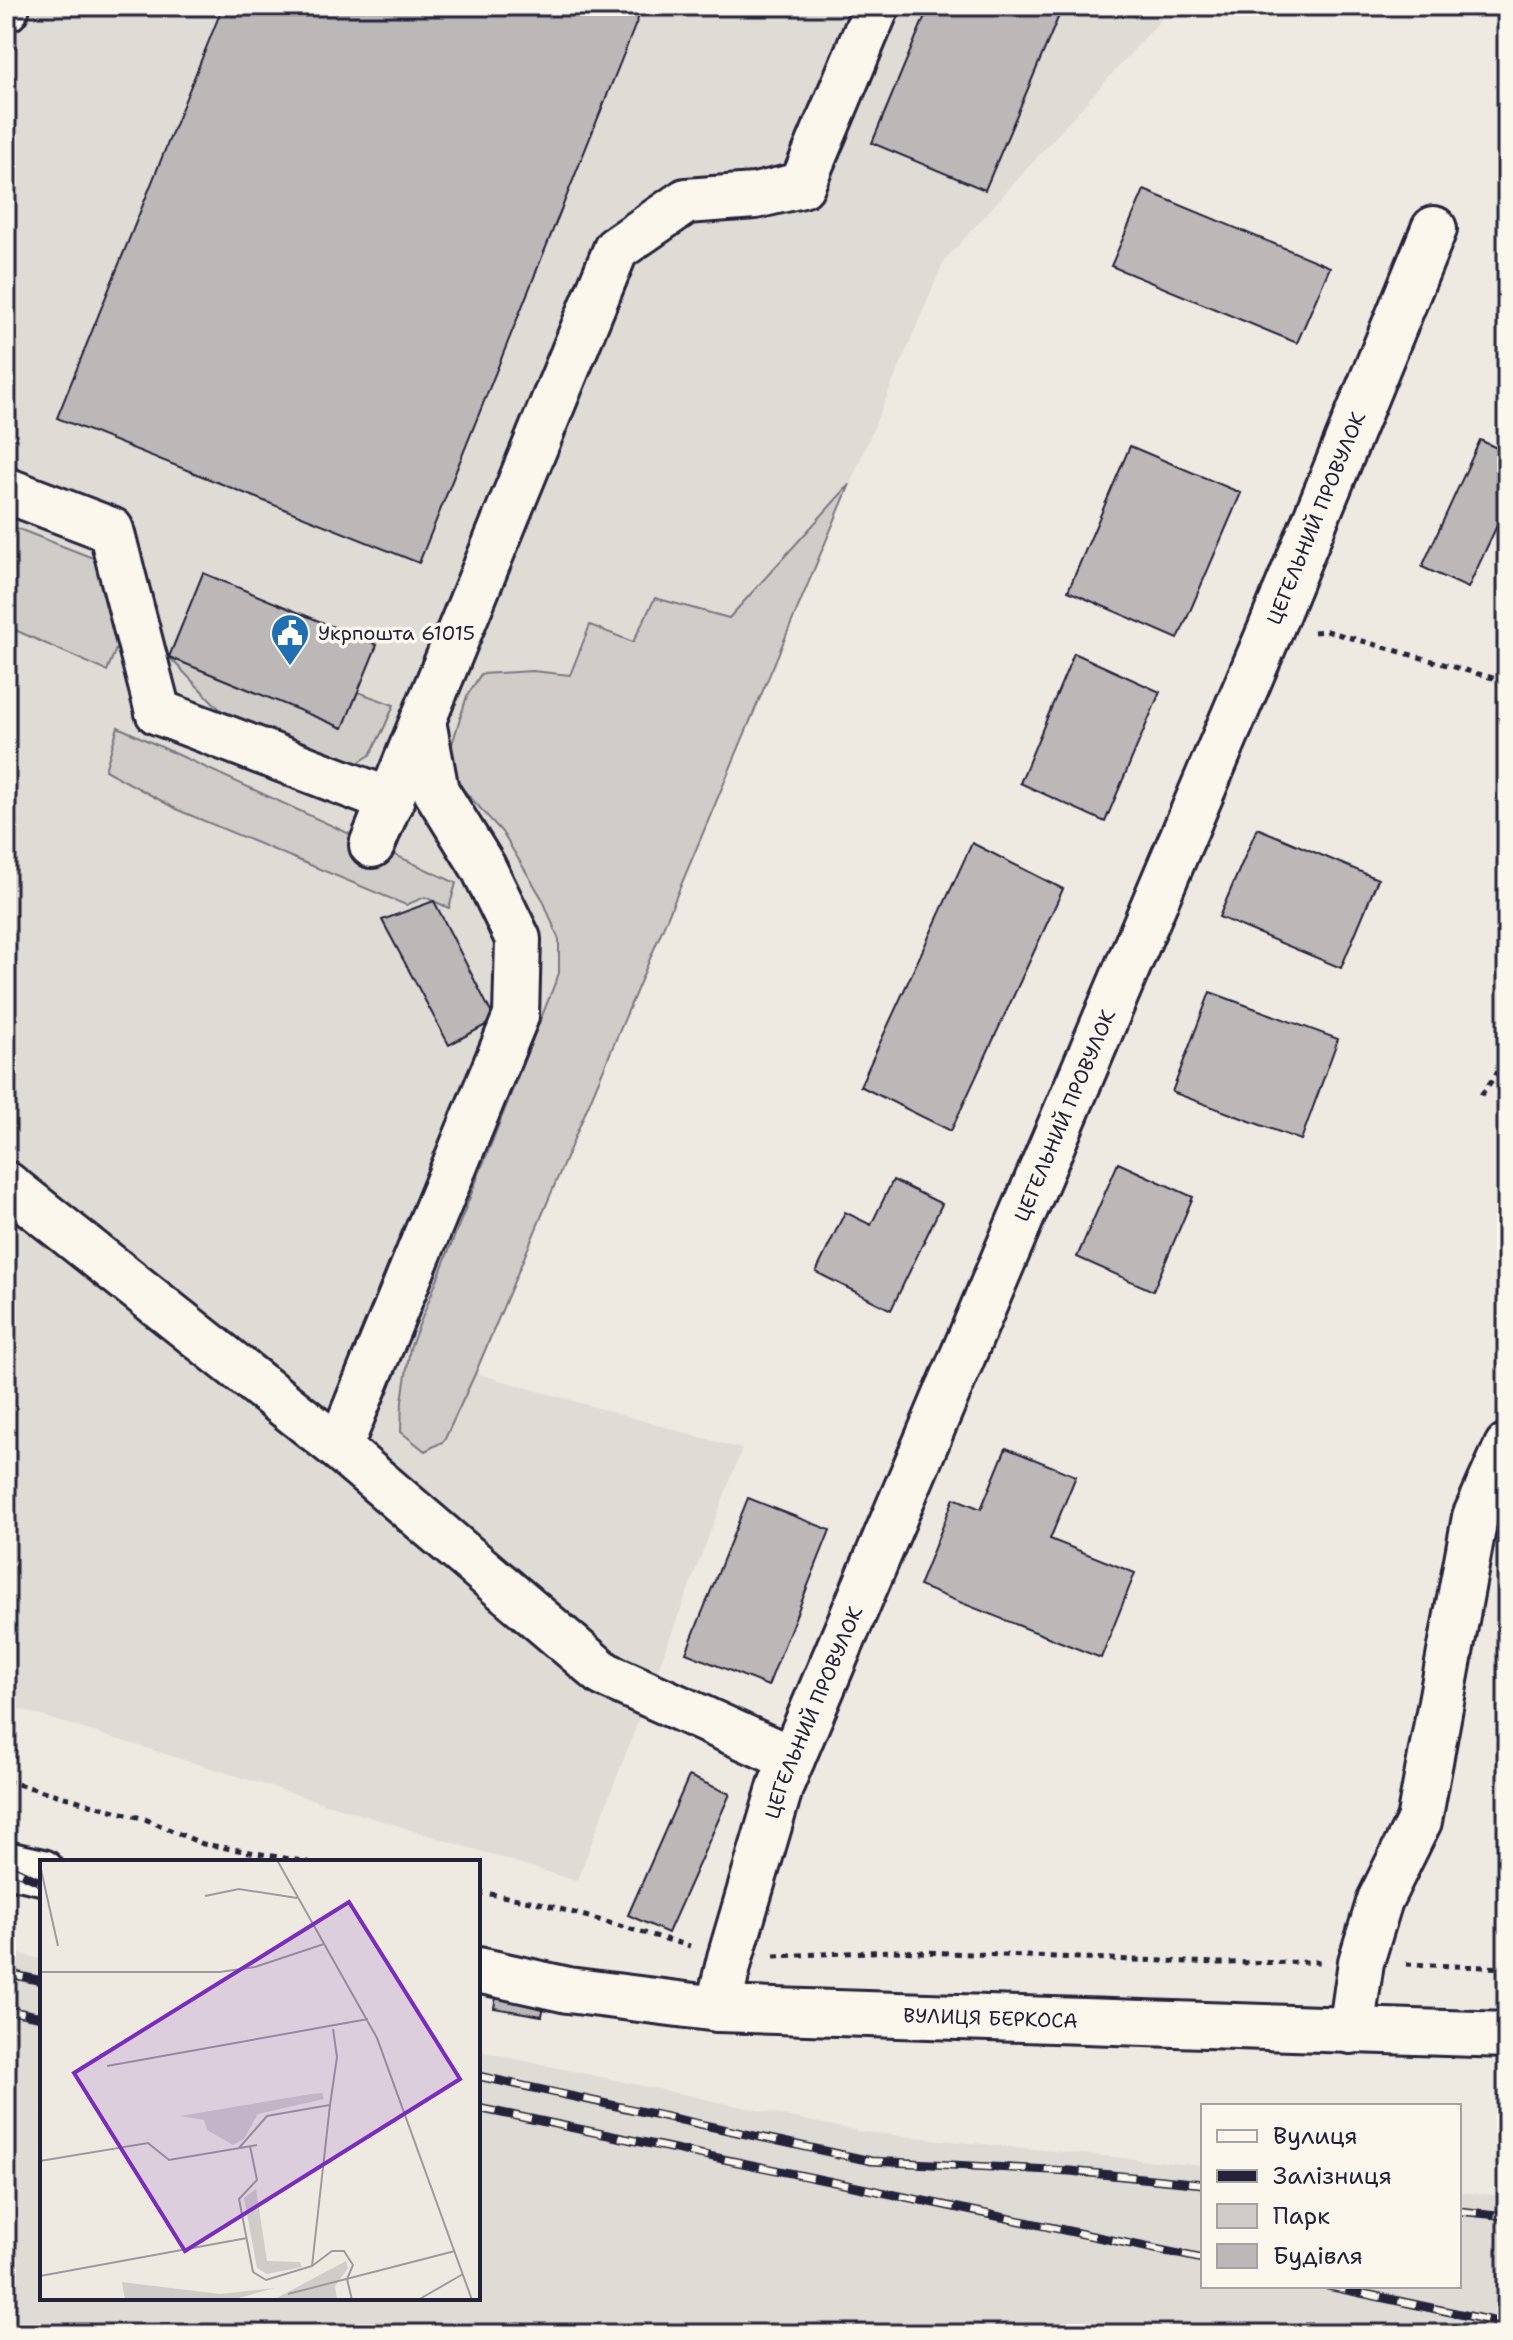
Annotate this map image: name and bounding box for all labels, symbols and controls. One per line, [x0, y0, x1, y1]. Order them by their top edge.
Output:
street label: ЦЕГЕЛЬНИЙ ПРОВУЛОК [1261, 408, 1371, 629]
public building icon: Укрпошта 61015 [269, 612, 311, 667]
place label: Укрпошта 61015 [318, 620, 475, 646]
street label: ЦЕГЕЛЬНИЙ ПРОВУЛОК [1008, 1005, 1121, 1225]
street label: ЦЕГЕЛЬНИЙ ПРОВУЛОК [759, 1602, 868, 1822]
inset map [40, 1860, 480, 2300]
street label: ВУЛИЦЯ БЕРКОСА [903, 2002, 1078, 2034]
legend [1201, 2104, 1461, 2288]
text: Вулиця [1273, 2120, 1358, 2152]
text: Залізниця [1273, 2160, 1392, 2192]
text: Парк [1273, 2200, 1330, 2232]
text: Будівля [1273, 2240, 1363, 2272]

